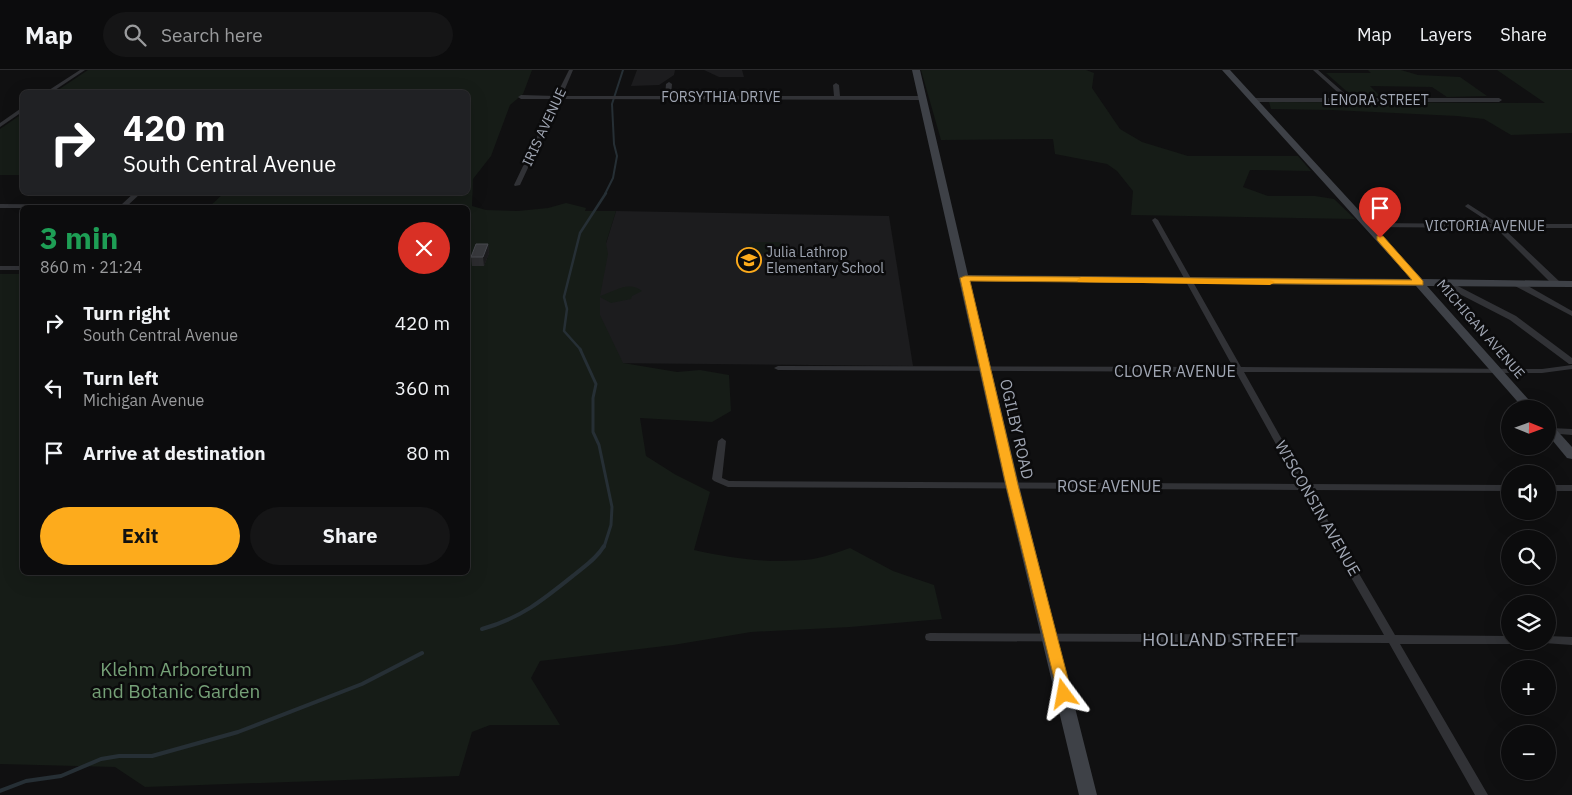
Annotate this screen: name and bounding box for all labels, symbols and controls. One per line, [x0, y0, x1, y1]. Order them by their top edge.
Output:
search box [103, 12, 453, 57]
text: Map [25, 19, 73, 51]
icon: search [121, 21, 149, 49]
text: Search here [161, 23, 263, 47]
text: Map [1357, 23, 1392, 46]
text: Layers [1420, 23, 1472, 46]
text: Share [1500, 23, 1547, 46]
street label: IRIS AVENUE [518, 85, 570, 169]
street label: FORSYTHIA DRIVE [661, 88, 781, 106]
street label: LENORA STREET [1323, 91, 1429, 109]
text: 420 m [123, 105, 226, 151]
icon: right [40, 110, 105, 175]
text: South Central Avenue [123, 149, 336, 178]
pin [1359, 187, 1401, 238]
icon: arrive [1366, 194, 1394, 222]
street label: VICTORIA AVENUE [1425, 217, 1545, 235]
text: 3 min [40, 218, 118, 257]
button: close [398, 222, 450, 274]
place label: Julia Lathrop Elementary School [766, 243, 884, 277]
school or university icon: Julia Lathrop Elementary School [736, 247, 762, 273]
text: 860 m · 21:24 [40, 257, 142, 277]
street label: MICHIGAN AVENUE [1433, 276, 1529, 382]
text: Turn right [83, 301, 170, 325]
icon: right [40, 309, 68, 337]
text: 420 m [395, 311, 450, 335]
text: South Central Avenue [83, 325, 238, 345]
street label: CLOVER AVENUE [1114, 361, 1236, 381]
text: Turn left [83, 366, 159, 390]
icon: left [40, 374, 68, 402]
text: 360 m [395, 376, 450, 400]
street label: OGILBY ROAD [996, 377, 1038, 481]
text: Michigan Avenue [83, 390, 204, 410]
north arrow [1501, 400, 1556, 455]
map controls [1501, 400, 1556, 780]
street label: WISCONSIN AVENUE [1271, 437, 1365, 579]
icon: arrive [40, 439, 68, 467]
text: Arrive at destination [83, 441, 266, 465]
text: 80 m [406, 441, 450, 465]
button: sound [1501, 465, 1556, 520]
street label: ROSE AVENUE [1057, 476, 1161, 496]
button: Exit [40, 507, 240, 565]
button: Share [250, 507, 450, 565]
button: search [1501, 530, 1556, 585]
button: layers [1501, 595, 1556, 650]
street label: HOLLAND STREET [1142, 627, 1298, 651]
park label: Klehm Arboretum and Botanic Garden [92, 657, 260, 703]
button: + [1501, 660, 1556, 715]
position arrow [1037, 667, 1089, 719]
button: − [1501, 725, 1556, 780]

